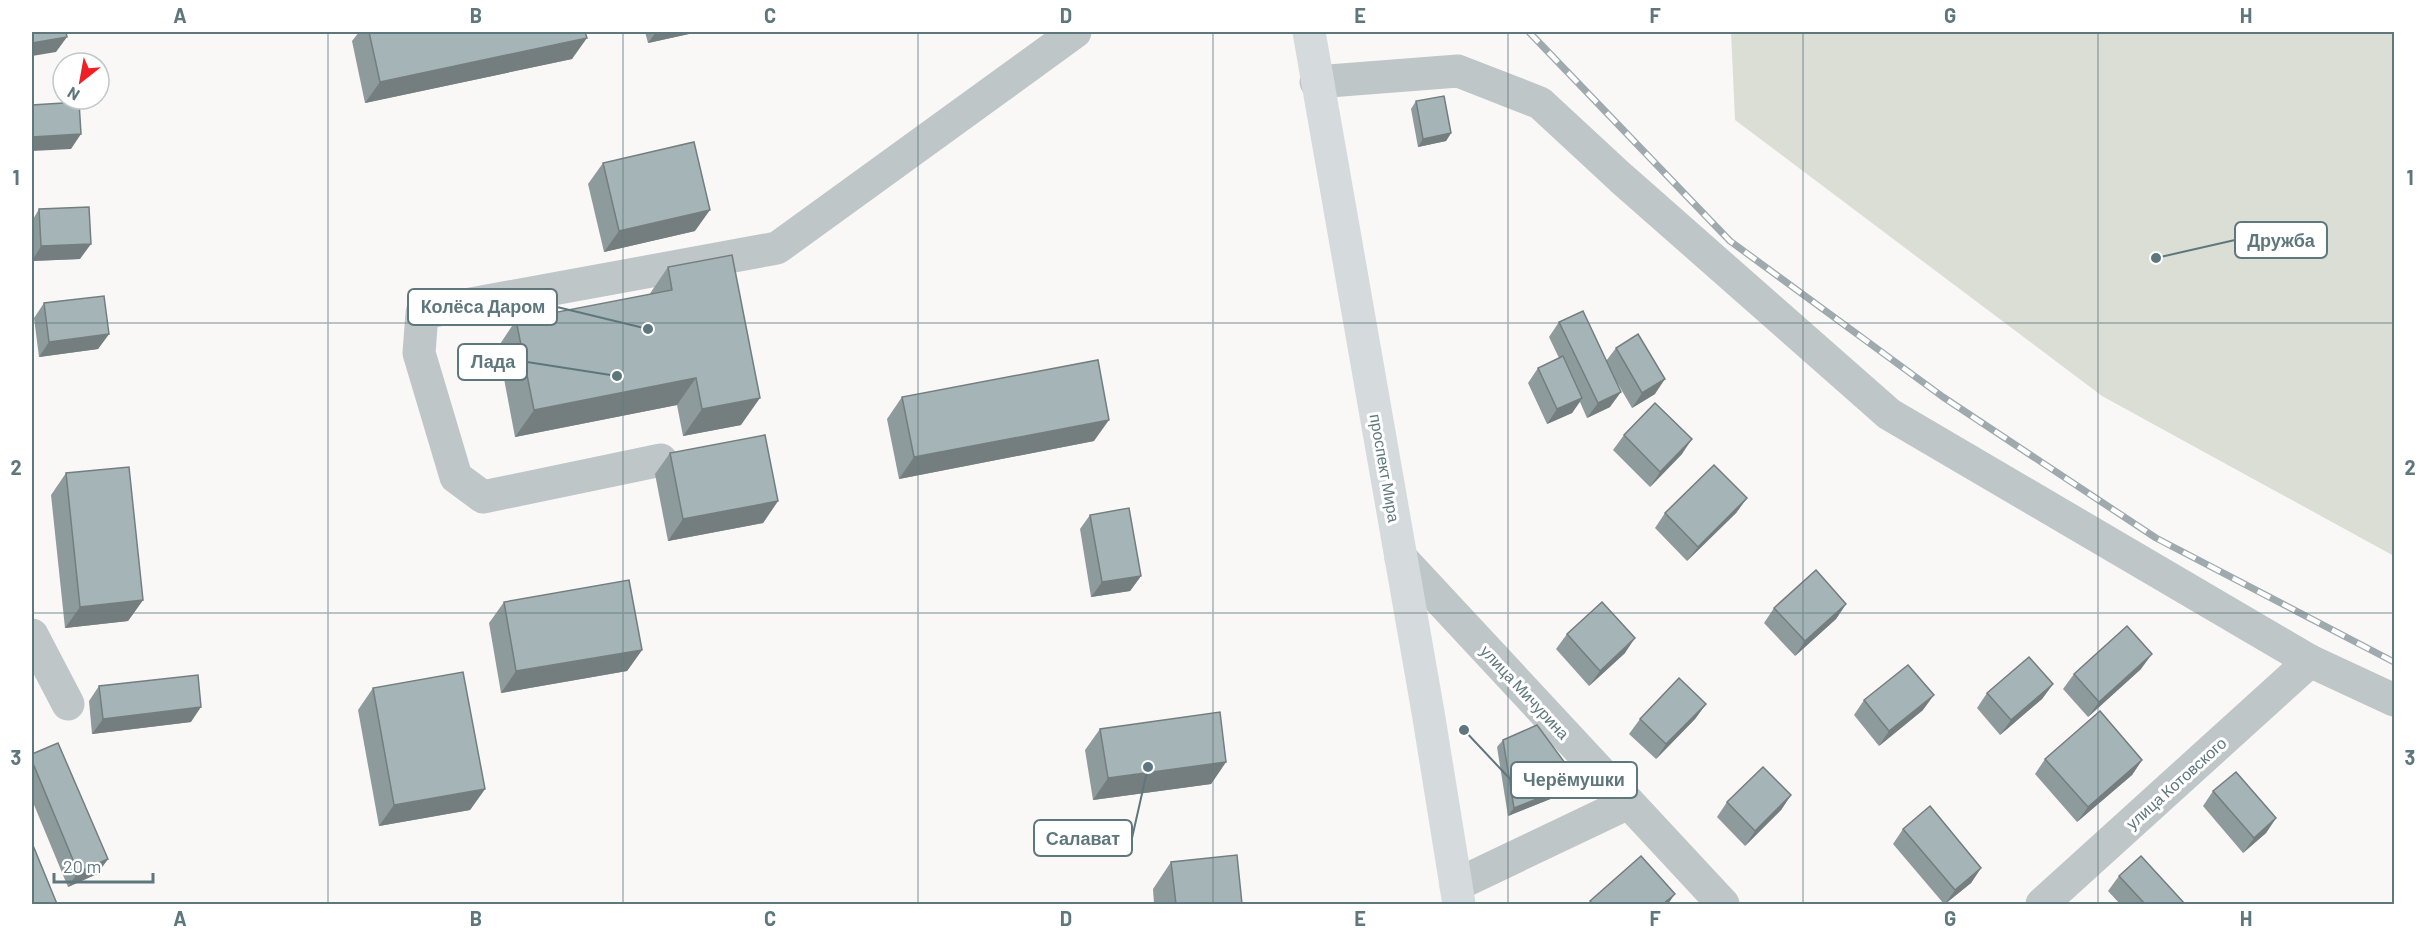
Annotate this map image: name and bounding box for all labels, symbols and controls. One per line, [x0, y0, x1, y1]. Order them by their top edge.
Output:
text: A [173, 3, 187, 27]
text: B [470, 3, 482, 27]
text: C [764, 3, 776, 27]
text: D [1060, 3, 1072, 27]
text: E [1354, 3, 1366, 27]
text: F [1649, 3, 1661, 27]
text: G [1944, 3, 1956, 27]
text: H [2240, 3, 2252, 27]
north arrow [51, 51, 111, 111]
text: N [64, 83, 82, 105]
text: 1 [12, 165, 20, 189]
text: 1 [2406, 165, 2414, 189]
callout: Дружба [2235, 222, 2327, 258]
text: Дружба [2247, 229, 2316, 251]
callout: Колёса Даром [408, 289, 557, 325]
text: Колёса Даром [421, 295, 545, 317]
callout: Лада [458, 344, 527, 380]
text: Лада [471, 350, 516, 372]
street label: проспект Мира [1367, 412, 1404, 524]
text: 2 [10, 455, 22, 479]
text: 2 [2404, 455, 2416, 479]
street label: улица Мичурина [1477, 641, 1574, 743]
street label: улица Котовского [2122, 733, 2230, 832]
text: 3 [11, 745, 21, 769]
text: 3 [2405, 745, 2415, 769]
callout: Черёмушки [1511, 762, 1637, 798]
text: Черёмушки [1523, 768, 1625, 790]
callout: Салават [1034, 820, 1132, 856]
text: Салават [1046, 827, 1120, 849]
scale bar [54, 846, 153, 884]
text: 20 m [63, 855, 101, 877]
text: A [173, 906, 187, 930]
text: B [470, 906, 482, 930]
text: C [764, 906, 776, 930]
text: D [1060, 906, 1072, 930]
text: E [1354, 906, 1366, 930]
text: F [1649, 906, 1661, 930]
text: G [1944, 906, 1956, 930]
text: H [2240, 906, 2252, 930]

